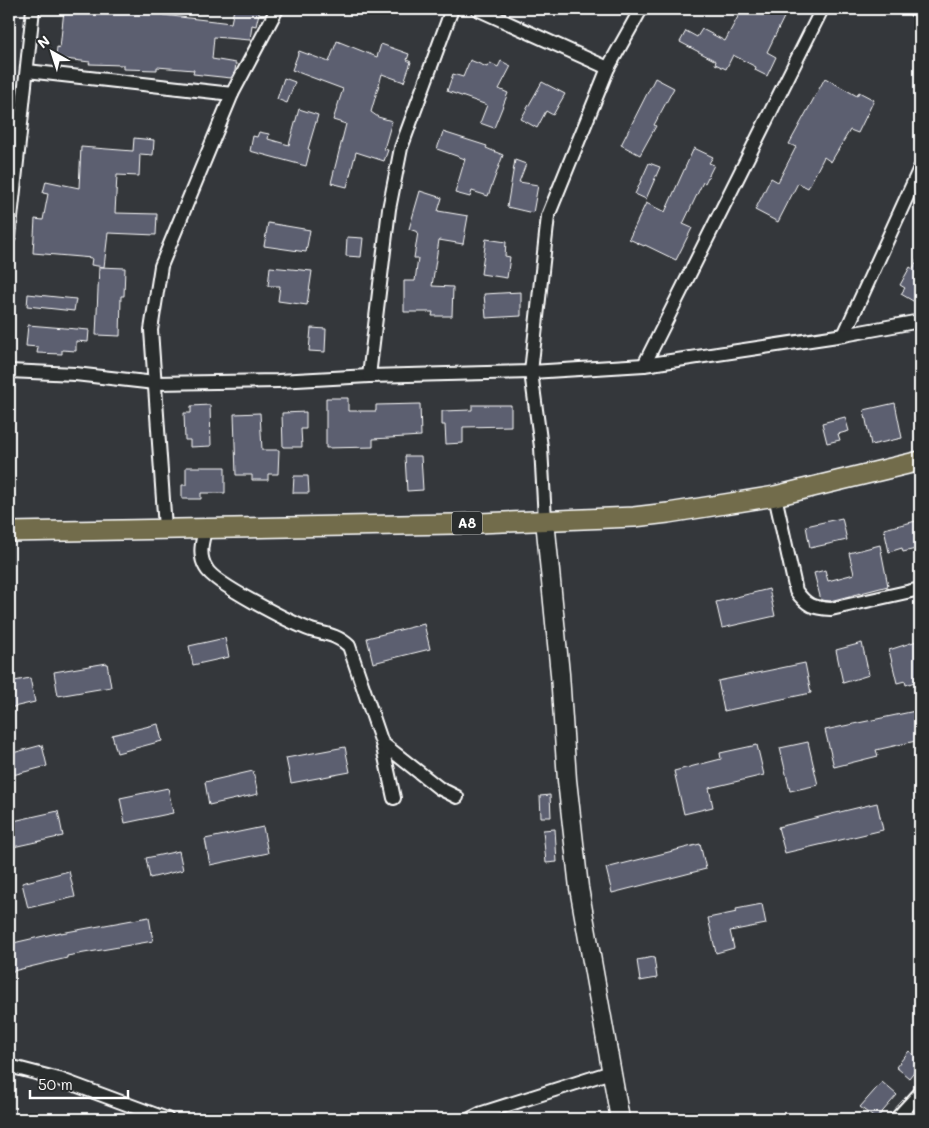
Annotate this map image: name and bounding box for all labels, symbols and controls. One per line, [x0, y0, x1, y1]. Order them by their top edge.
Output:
north arrow [28, 28, 78, 78]
text: N [33, 31, 54, 52]
road number: A8 [452, 512, 482, 534]
scale bar [30, 1068, 128, 1100]
text: 50 m [38, 1074, 73, 1094]

